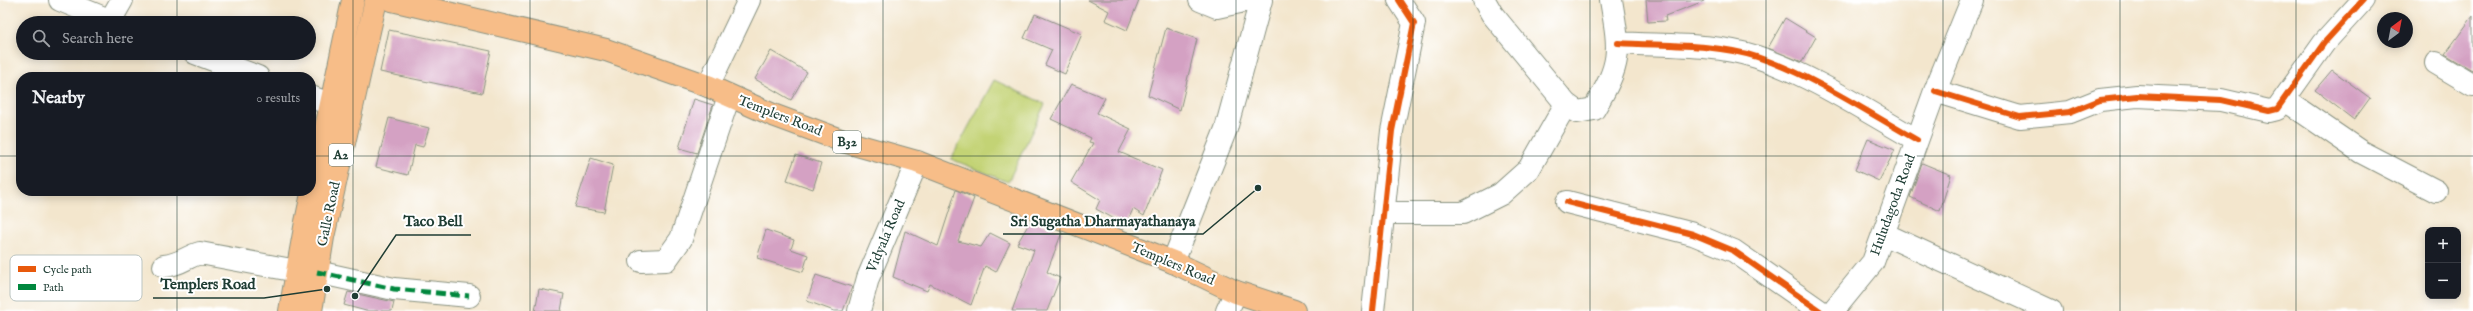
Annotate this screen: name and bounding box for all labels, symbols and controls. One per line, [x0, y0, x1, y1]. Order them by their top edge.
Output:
north arrow [2377, 12, 2413, 48]
search box [16, 16, 316, 60]
icon: search [30, 27, 52, 49]
text: Search here [62, 29, 133, 48]
text: Nearby [32, 88, 85, 109]
text: 0 results [256, 90, 300, 107]
street label: Templers Road [735, 92, 825, 140]
road number: B32 [833, 131, 861, 153]
road number: A2 [329, 144, 353, 166]
street label: Huludagoda Road [1866, 151, 1920, 258]
street label: Galle Road [313, 179, 345, 248]
street label: Vidyala Road [862, 196, 910, 276]
callout: Sri Sugatha Dharmayathanaya [1003, 207, 1203, 234]
callout: Taco Bell [396, 208, 471, 235]
text: Taco Bell [402, 212, 463, 231]
text: Sri Sugatha Dharmayathanaya [1011, 212, 1196, 231]
map controls [2425, 227, 2461, 299]
button: + [2425, 227, 2461, 263]
street label: Templers Road [1129, 238, 1218, 290]
legend [10, 255, 142, 301]
text: Cycle path [43, 263, 92, 277]
button: − [2425, 263, 2461, 299]
callout: Templers Road [153, 271, 264, 298]
text: Templers Road [159, 275, 257, 294]
text: Path [43, 281, 64, 295]

